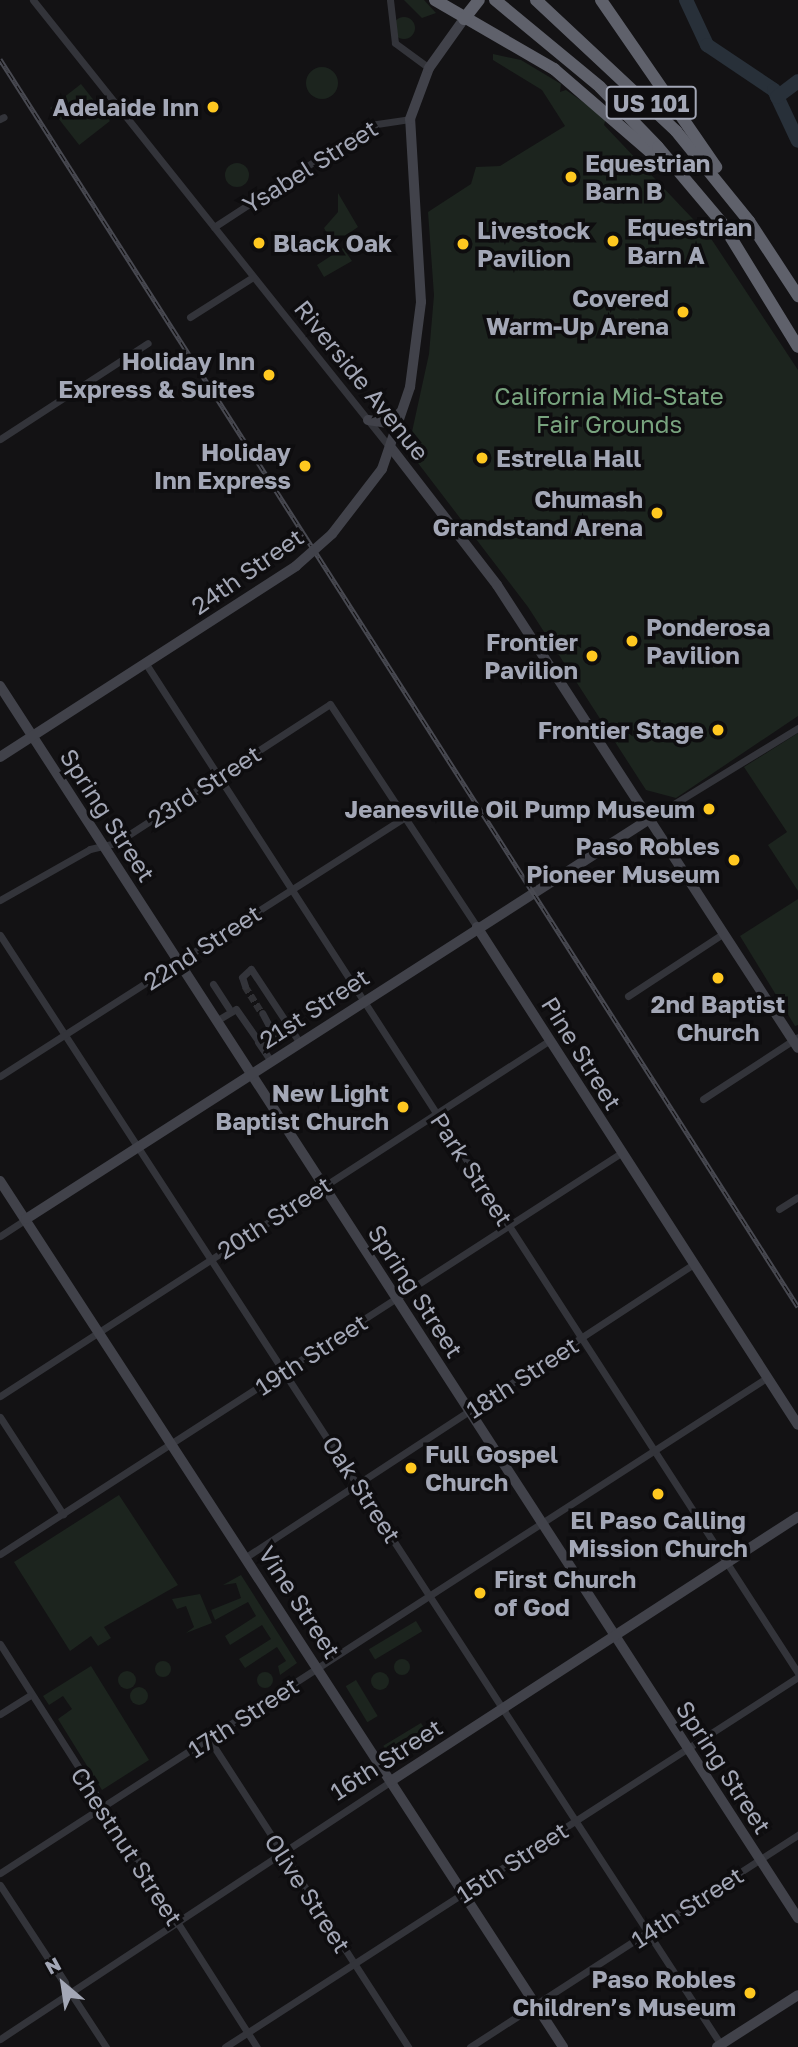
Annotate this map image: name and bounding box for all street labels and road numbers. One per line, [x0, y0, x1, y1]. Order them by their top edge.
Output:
road number: US 101 [606, 83, 696, 122]
street label: Ysabel Street [237, 113, 383, 219]
street label: Riverside Avenue [289, 294, 435, 466]
street label: 24th Street [186, 522, 308, 620]
street label: 23rd Street [142, 739, 266, 833]
street label: Spring Street [54, 743, 162, 887]
street label: 22nd Street [138, 898, 266, 996]
street label: 21st Street [254, 962, 374, 1054]
street label: Pine Street [536, 991, 628, 1115]
street label: Park Street [425, 1107, 519, 1231]
street label: 20th Street [212, 1169, 336, 1265]
street label: Spring Street [362, 1219, 470, 1363]
street label: 19th Street [250, 1307, 372, 1401]
street label: 18th Street [461, 1330, 583, 1424]
street label: Oak Street [317, 1430, 407, 1548]
street label: Vine Street [253, 1540, 347, 1664]
street label: 17th Street [182, 1671, 304, 1763]
street label: Spring Street [670, 1695, 778, 1839]
street label: 16th Street [325, 1712, 447, 1806]
street label: Chestnut Street [65, 1761, 189, 1931]
street label: 15th Street [451, 1815, 573, 1909]
street label: Olive Street [259, 1828, 357, 1958]
street label: 14th Street [626, 1860, 748, 1954]

